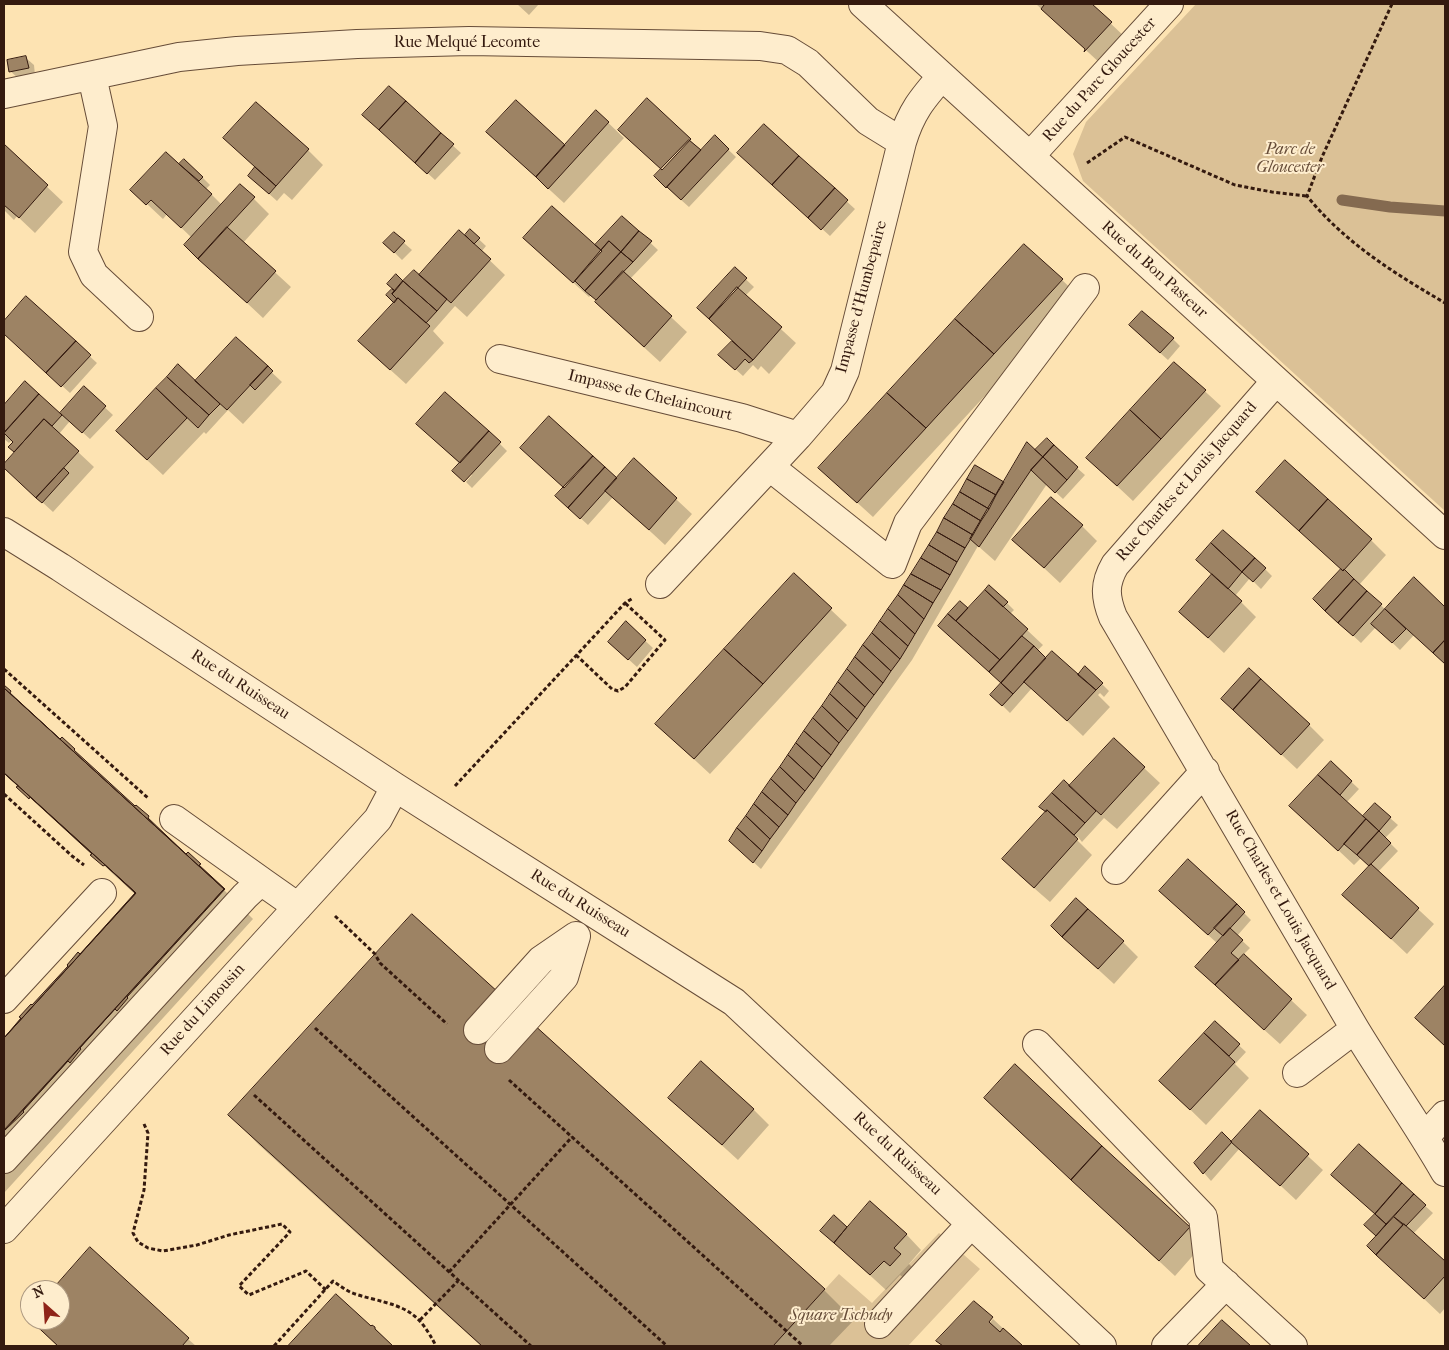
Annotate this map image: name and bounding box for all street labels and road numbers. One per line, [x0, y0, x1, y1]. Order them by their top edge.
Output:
street label: Rue du Parc Gloucester [1039, 14, 1161, 146]
street label: Rue Melqué Lecomte [394, 33, 540, 53]
street label: Rue du Bon Pasteur [1097, 217, 1211, 323]
street label: Impasse d'Humbepaire [832, 218, 892, 376]
street label: Impasse de Chelaincourt [566, 366, 734, 426]
street label: Rue Charles et Louis Jacquard [1112, 398, 1262, 566]
street label: Rue du Ruisseau [187, 646, 293, 724]
street label: Rue Charles et Louis Jacquard [1220, 806, 1340, 994]
street label: Rue du Ruisseau [527, 866, 633, 942]
street label: Rue du Limousin [157, 960, 249, 1060]
street label: Rue du Ruisseau [849, 1108, 945, 1200]

